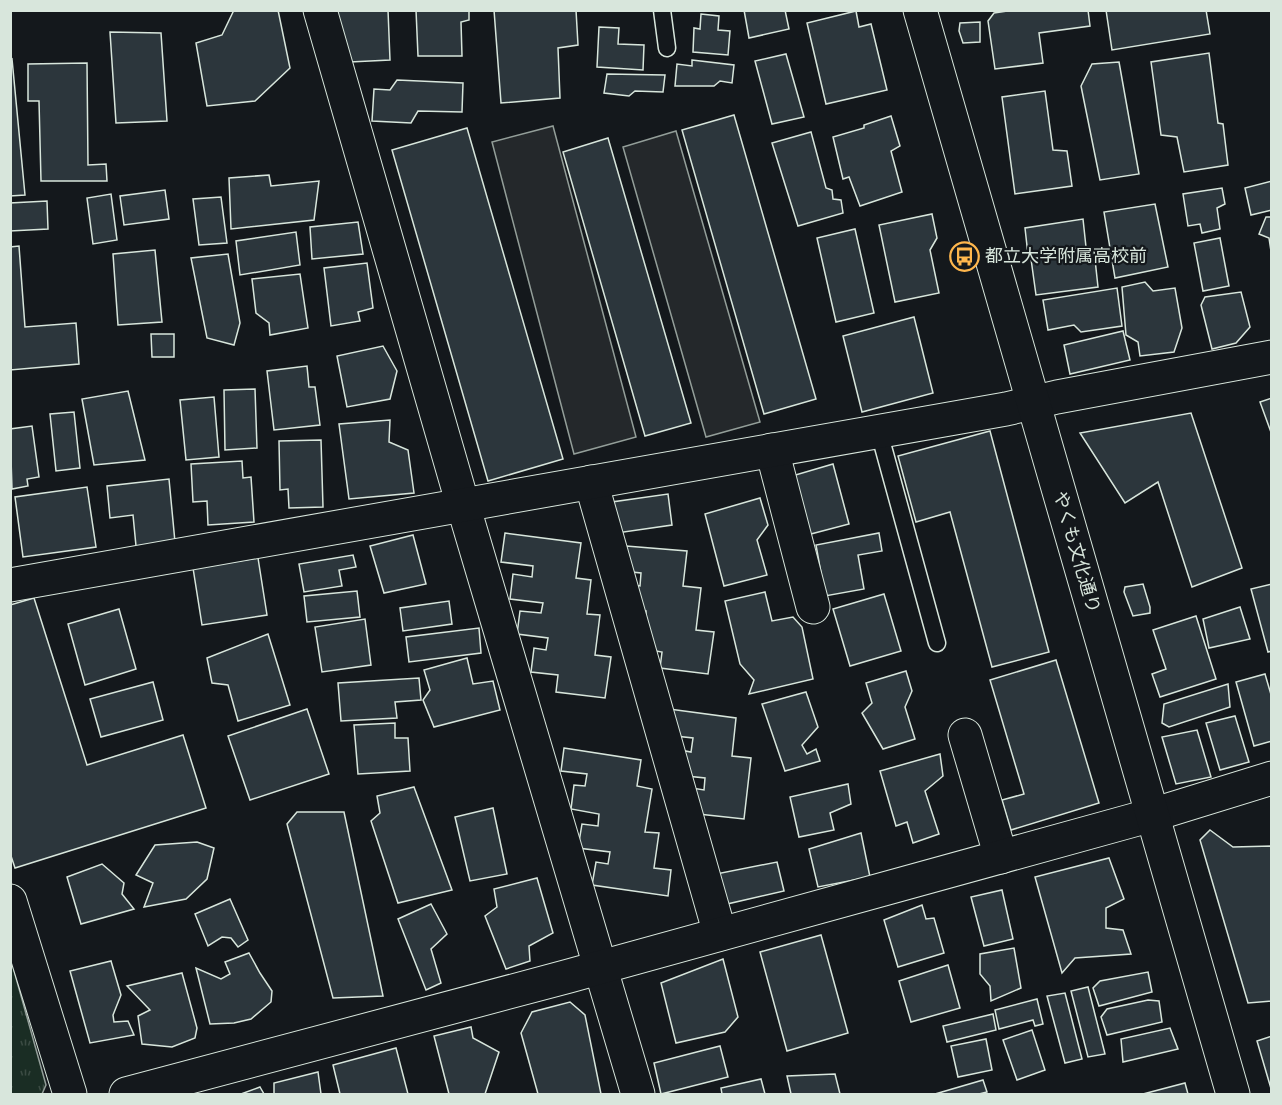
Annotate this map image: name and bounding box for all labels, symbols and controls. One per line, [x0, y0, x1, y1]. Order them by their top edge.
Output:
bus stop icon: 都立大学附属高校前 [948, 240, 980, 272]
place label: 都立大学附属高校前 [985, 245, 1147, 267]
street label: やくも文化通り [1049, 488, 1105, 616]

